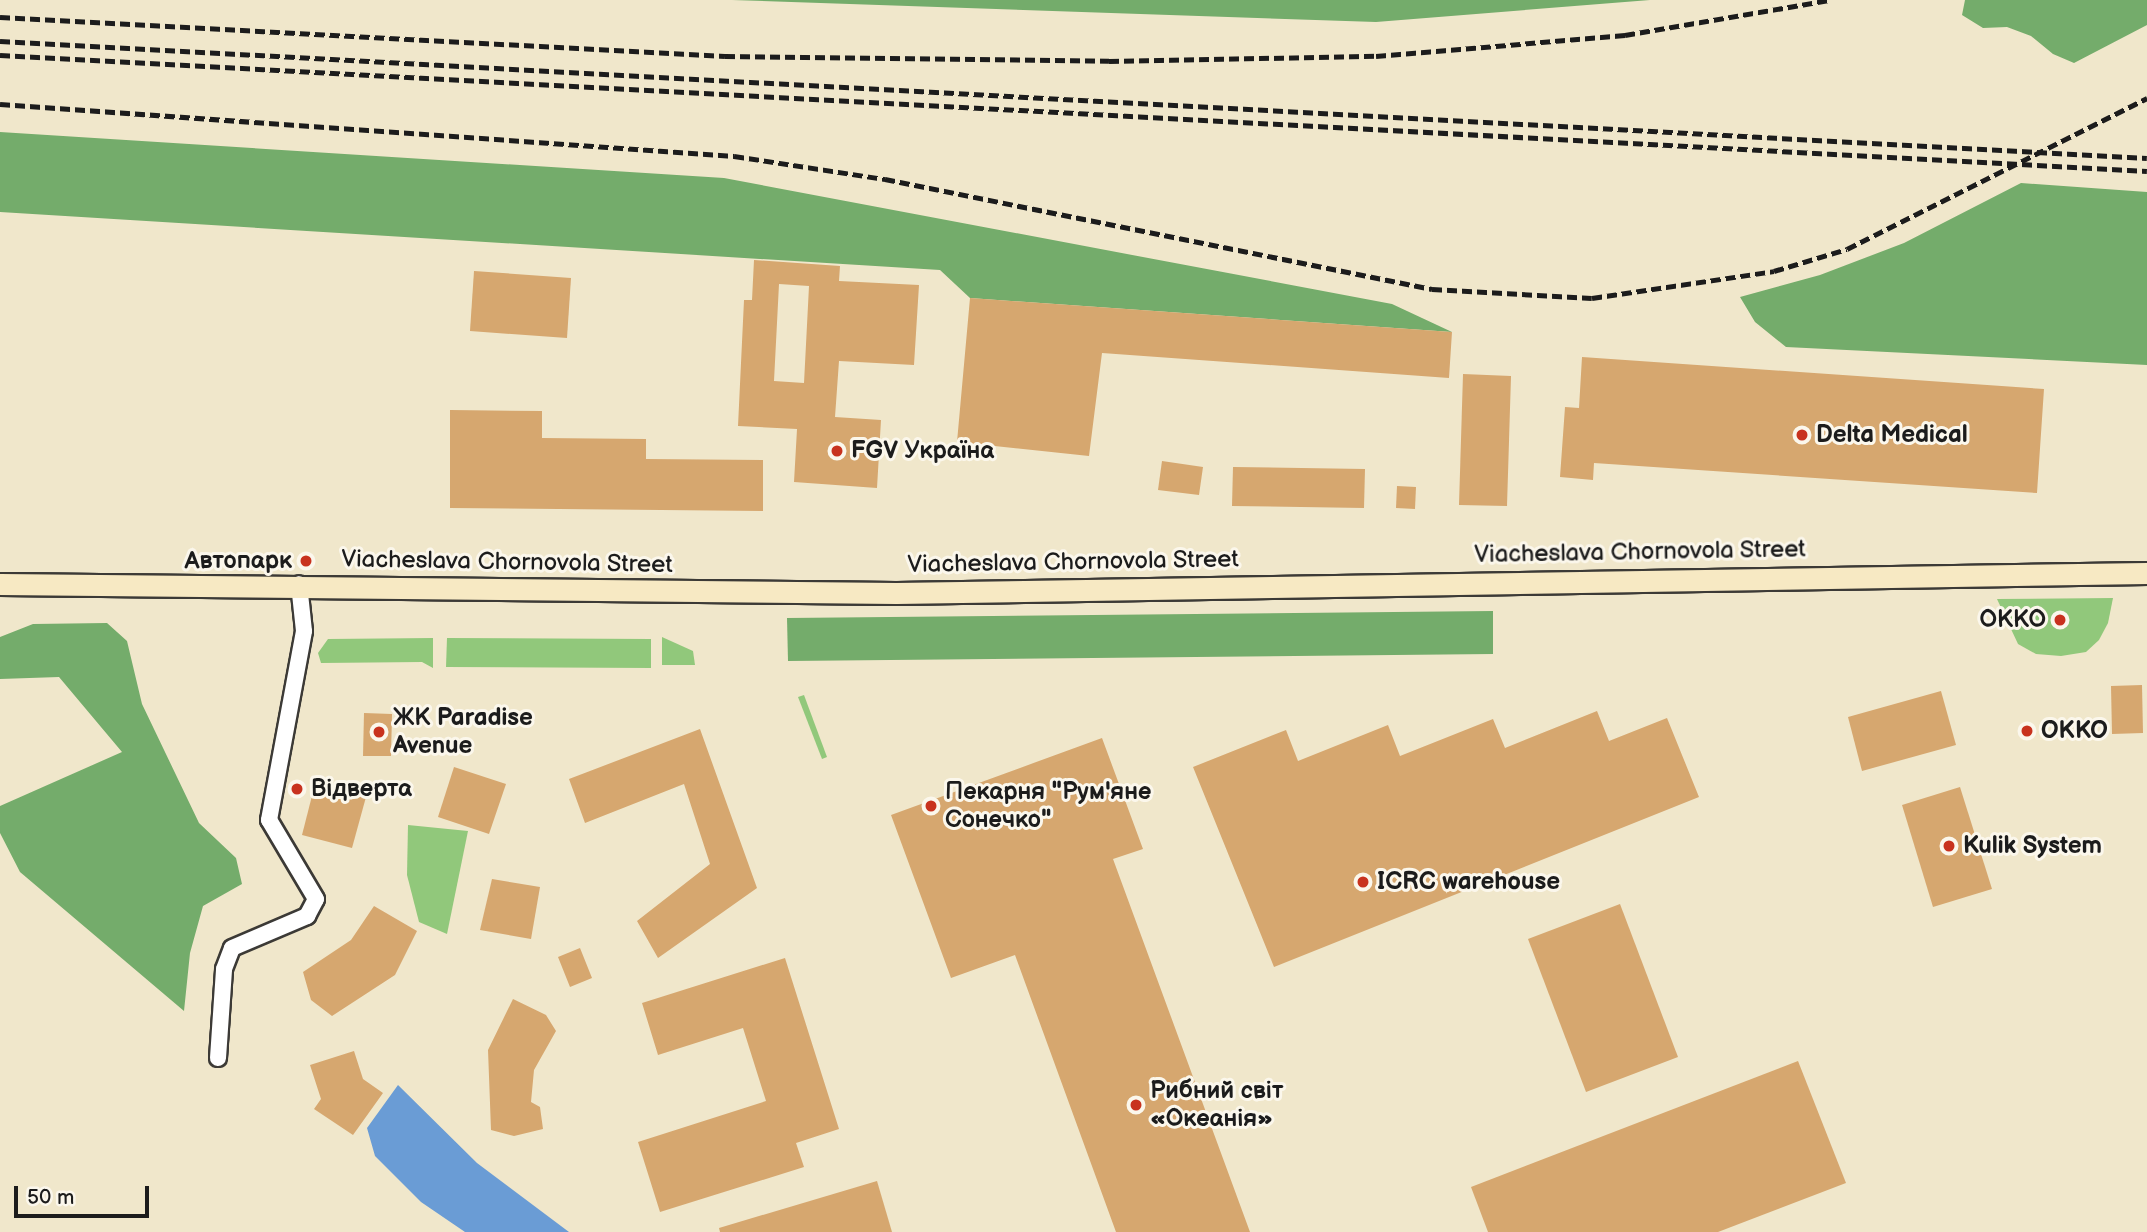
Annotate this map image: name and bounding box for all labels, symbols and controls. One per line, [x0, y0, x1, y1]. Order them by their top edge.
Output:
place label: Delta Medical [1816, 421, 1968, 449]
marker: Delta Medical [1794, 427, 1810, 443]
place label: FGV Україна [851, 437, 994, 465]
marker: FGV Україна [829, 443, 845, 459]
street label: Viacheslava Chornovola Street [1474, 535, 1806, 569]
street label: Viacheslava Chornovola Street [341, 545, 673, 579]
street label: Viacheslava Chornovola Street [907, 545, 1239, 579]
place label: Автопарк [184, 547, 292, 575]
marker: Автопарк [298, 553, 314, 569]
place label: ОККО [1979, 606, 2046, 634]
marker: ОККО [2052, 612, 2068, 628]
place label: ЖК Paradise Avenue [393, 704, 533, 760]
place label: OKKO [2041, 717, 2108, 745]
marker: OKKO [2019, 723, 2035, 739]
marker: ЖК Paradise Avenue [371, 724, 387, 740]
place label: Відверта [311, 775, 412, 803]
place label: Пекарня "Рум'яне Сонечко" [945, 778, 1151, 834]
marker: Відверта [289, 781, 305, 797]
marker: Пекарня "Рум'яне Сонечко" [923, 798, 939, 814]
place label: Kulik System [1963, 832, 2102, 860]
marker: Kulik System [1941, 838, 1957, 854]
place label: ICRC warehouse [1377, 868, 1560, 896]
marker: ICRC warehouse [1355, 874, 1371, 890]
place label: Рибний світ «Океанія» [1150, 1077, 1283, 1133]
marker: Рибний світ «Океанія» [1128, 1097, 1144, 1113]
scale bar [18, 1172, 152, 1216]
text: 50 m [27, 1185, 74, 1210]

